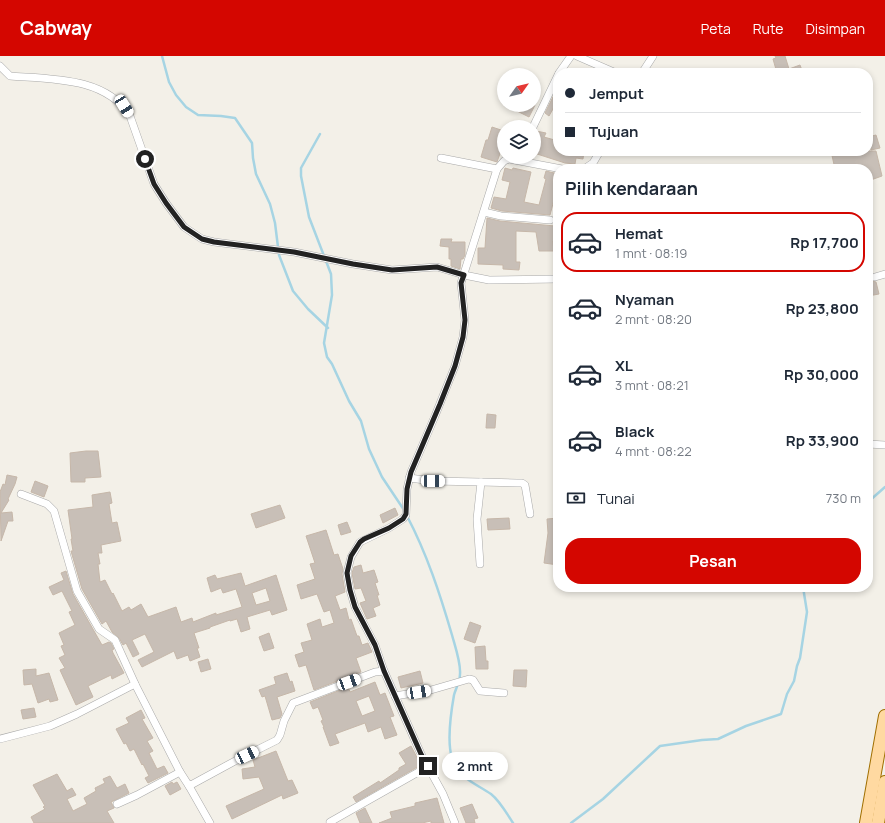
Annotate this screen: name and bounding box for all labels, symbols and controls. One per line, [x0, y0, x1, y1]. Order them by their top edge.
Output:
text: Cabway [20, 15, 92, 41]
text: Peta [701, 19, 731, 38]
text: Rute [753, 19, 783, 38]
text: Disimpan [805, 19, 865, 38]
north arrow [497, 68, 541, 112]
map controls [497, 68, 541, 164]
text: Jemput [589, 83, 644, 104]
car [113, 93, 135, 119]
button: layers [497, 120, 541, 164]
text: Tujuan [589, 121, 638, 142]
route start [136, 150, 154, 168]
text: Pilih kendaraan [565, 176, 698, 200]
text: Hemat [615, 223, 663, 244]
icon: car [567, 224, 603, 260]
text: Rp 17,700 [790, 232, 859, 253]
text: 1 mnt · 08:19 [615, 244, 687, 262]
text: Nyaman [615, 289, 674, 310]
icon: car [567, 290, 603, 326]
text: Rp 23,800 [786, 298, 859, 319]
text: 2 mnt · 08:20 [615, 310, 692, 328]
text: XL [615, 355, 633, 376]
icon: car [567, 356, 603, 392]
text: Rp 30,000 [784, 364, 859, 385]
text: 3 mnt · 08:21 [615, 376, 689, 394]
text: Black [615, 421, 654, 442]
icon: car [567, 422, 603, 458]
text: Rp 33,900 [786, 430, 859, 451]
text: 4 mnt · 08:22 [615, 442, 692, 460]
car [421, 475, 445, 487]
icon: cash [565, 487, 587, 509]
text: Tunai [597, 488, 635, 509]
text: 730 m [826, 489, 861, 507]
button: Pesan [565, 538, 861, 584]
car [336, 672, 362, 692]
car [406, 684, 432, 700]
car [234, 744, 260, 766]
callout: 2 mnt [442, 752, 508, 780]
route end [419, 757, 437, 775]
text: 2 mnt [457, 757, 493, 775]

